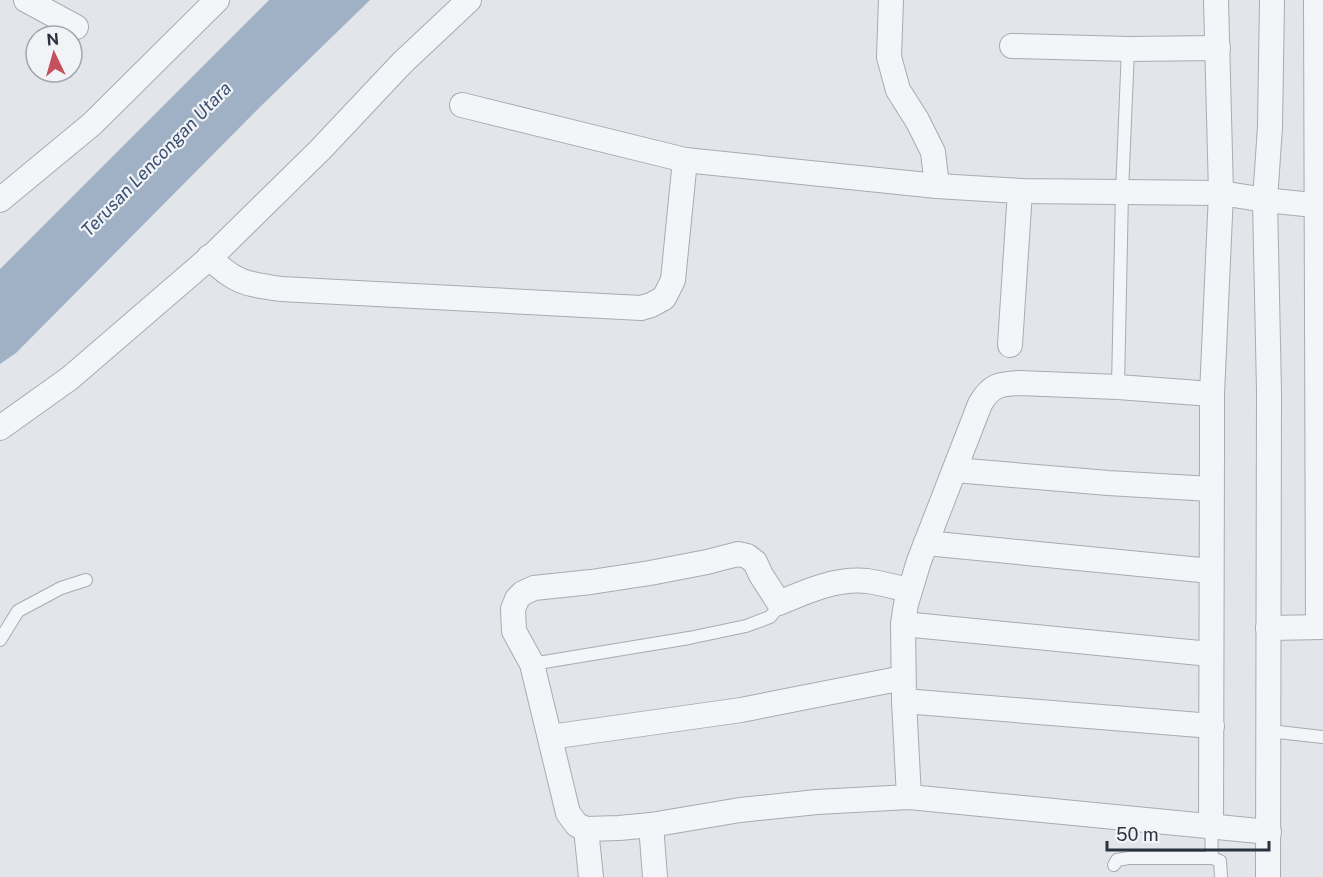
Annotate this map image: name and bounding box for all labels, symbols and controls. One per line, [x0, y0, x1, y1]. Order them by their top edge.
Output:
north arrow [24, 24, 84, 84]
text: N [46, 30, 60, 50]
water label: Terusan Lencongan Utara [77, 78, 235, 240]
scale bar [1107, 814, 1269, 852]
text: 50 m [1116, 824, 1159, 845]

